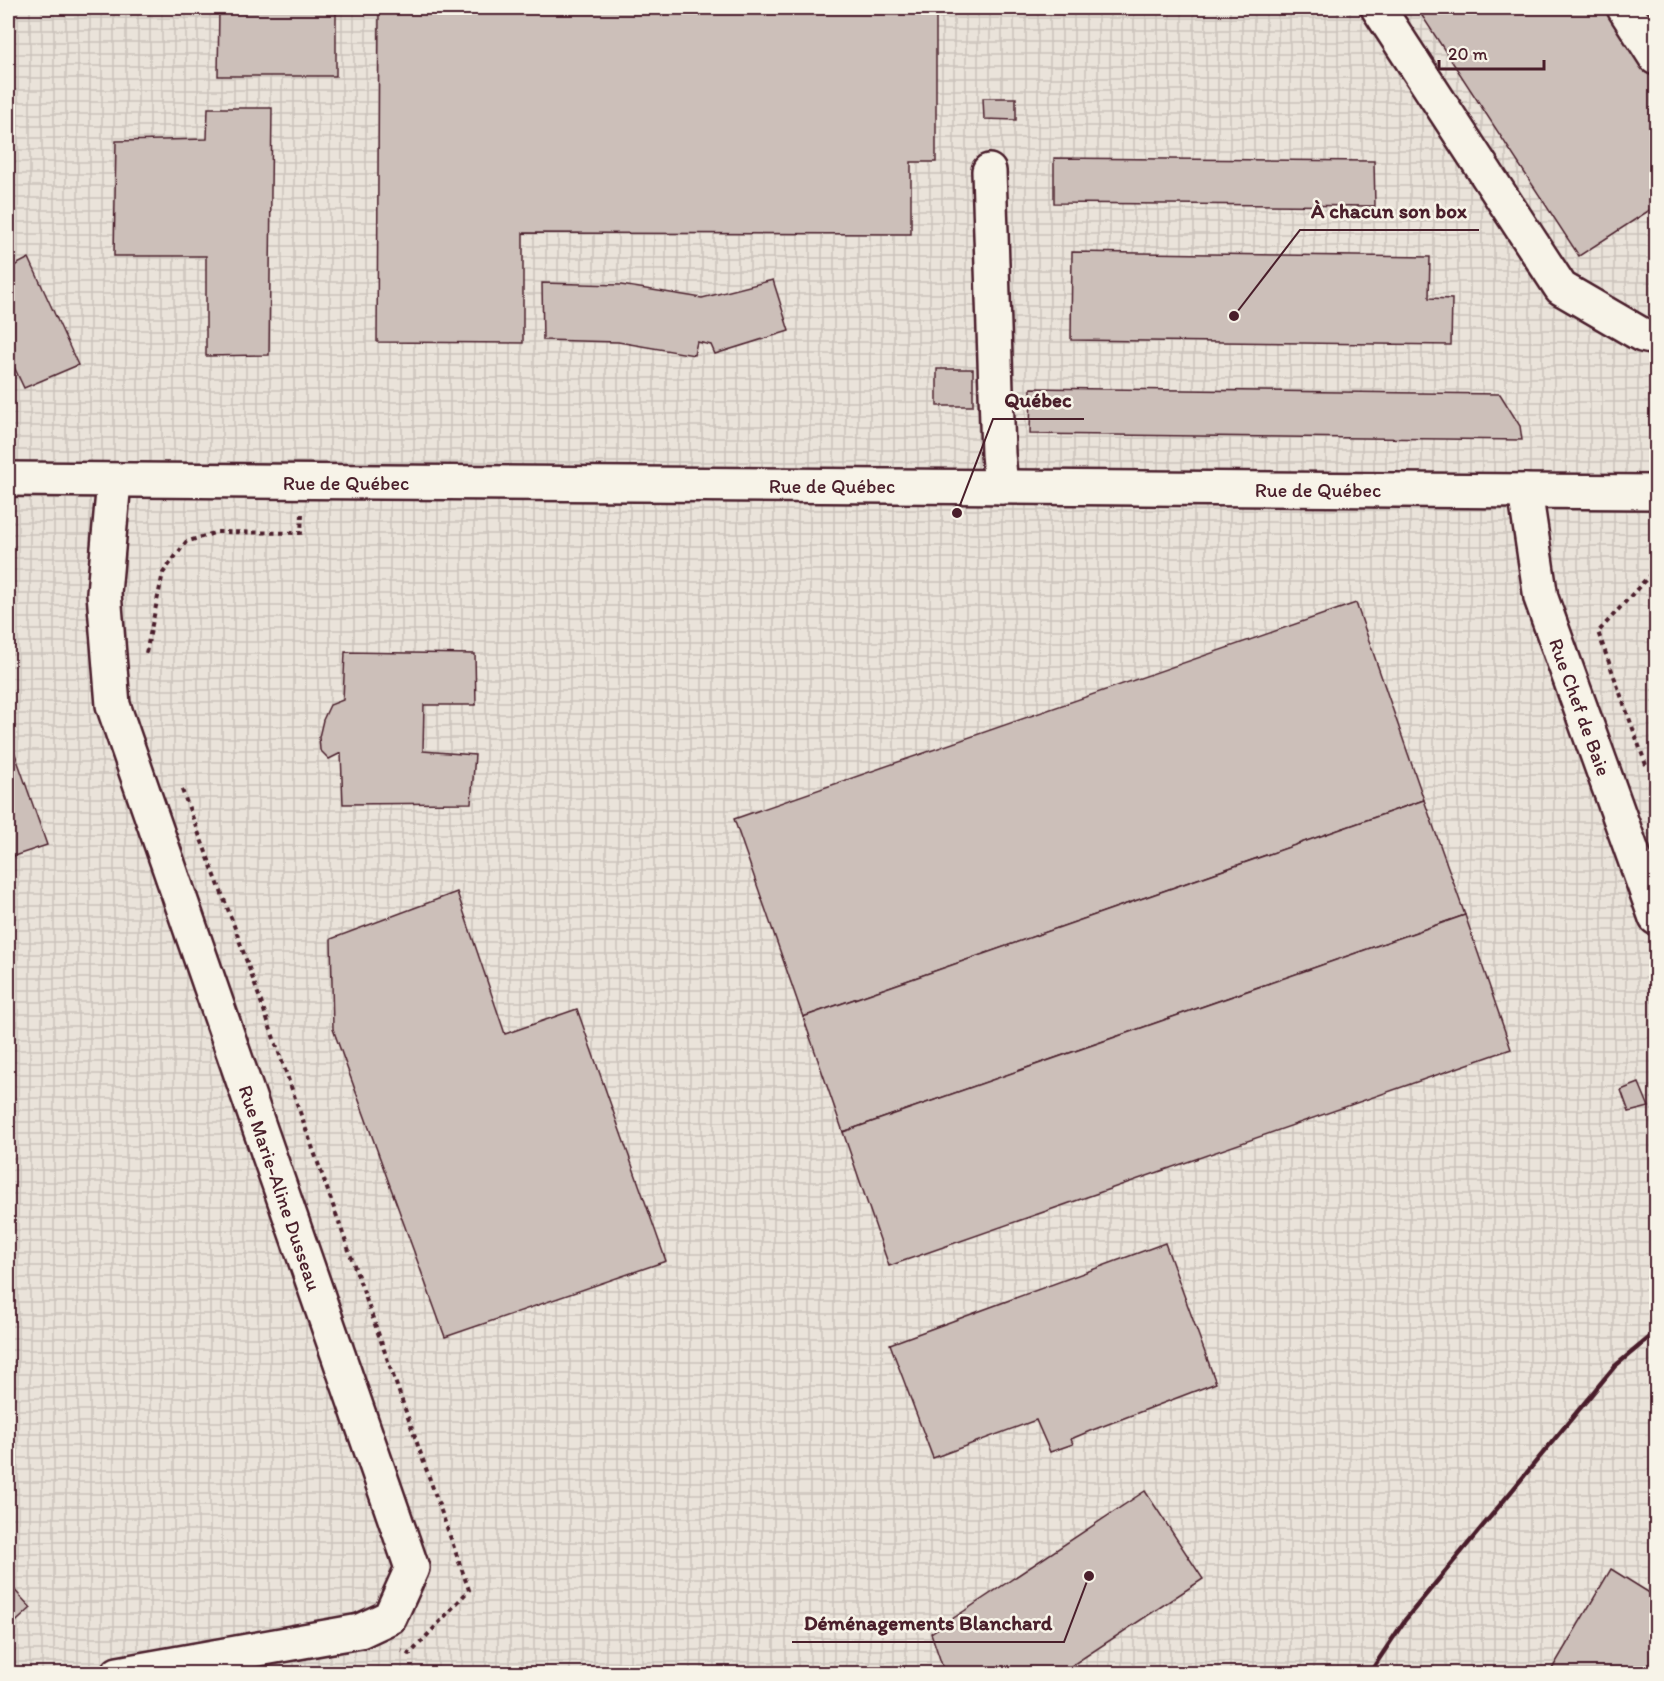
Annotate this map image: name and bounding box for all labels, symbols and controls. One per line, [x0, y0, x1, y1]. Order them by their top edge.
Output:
scale bar [1439, 33, 1544, 71]
text: 20 m [1448, 43, 1488, 65]
callout: À chacun son box [1300, 191, 1479, 230]
text: À chacun son box [1310, 198, 1467, 223]
callout: Québec [993, 380, 1084, 419]
text: Québec [1004, 387, 1072, 412]
street label: Rue de Québec [283, 471, 409, 495]
street label: Rue de Québec [769, 474, 895, 498]
street label: Rue de Québec [1255, 478, 1381, 502]
street label: Rue Chef de Baie [1544, 635, 1616, 779]
street label: Rue Marie-Aline Dusseau [233, 1082, 327, 1294]
callout: Déménagements Blanchard [792, 1603, 1064, 1642]
text: Déménagements Blanchard [804, 1610, 1053, 1636]

